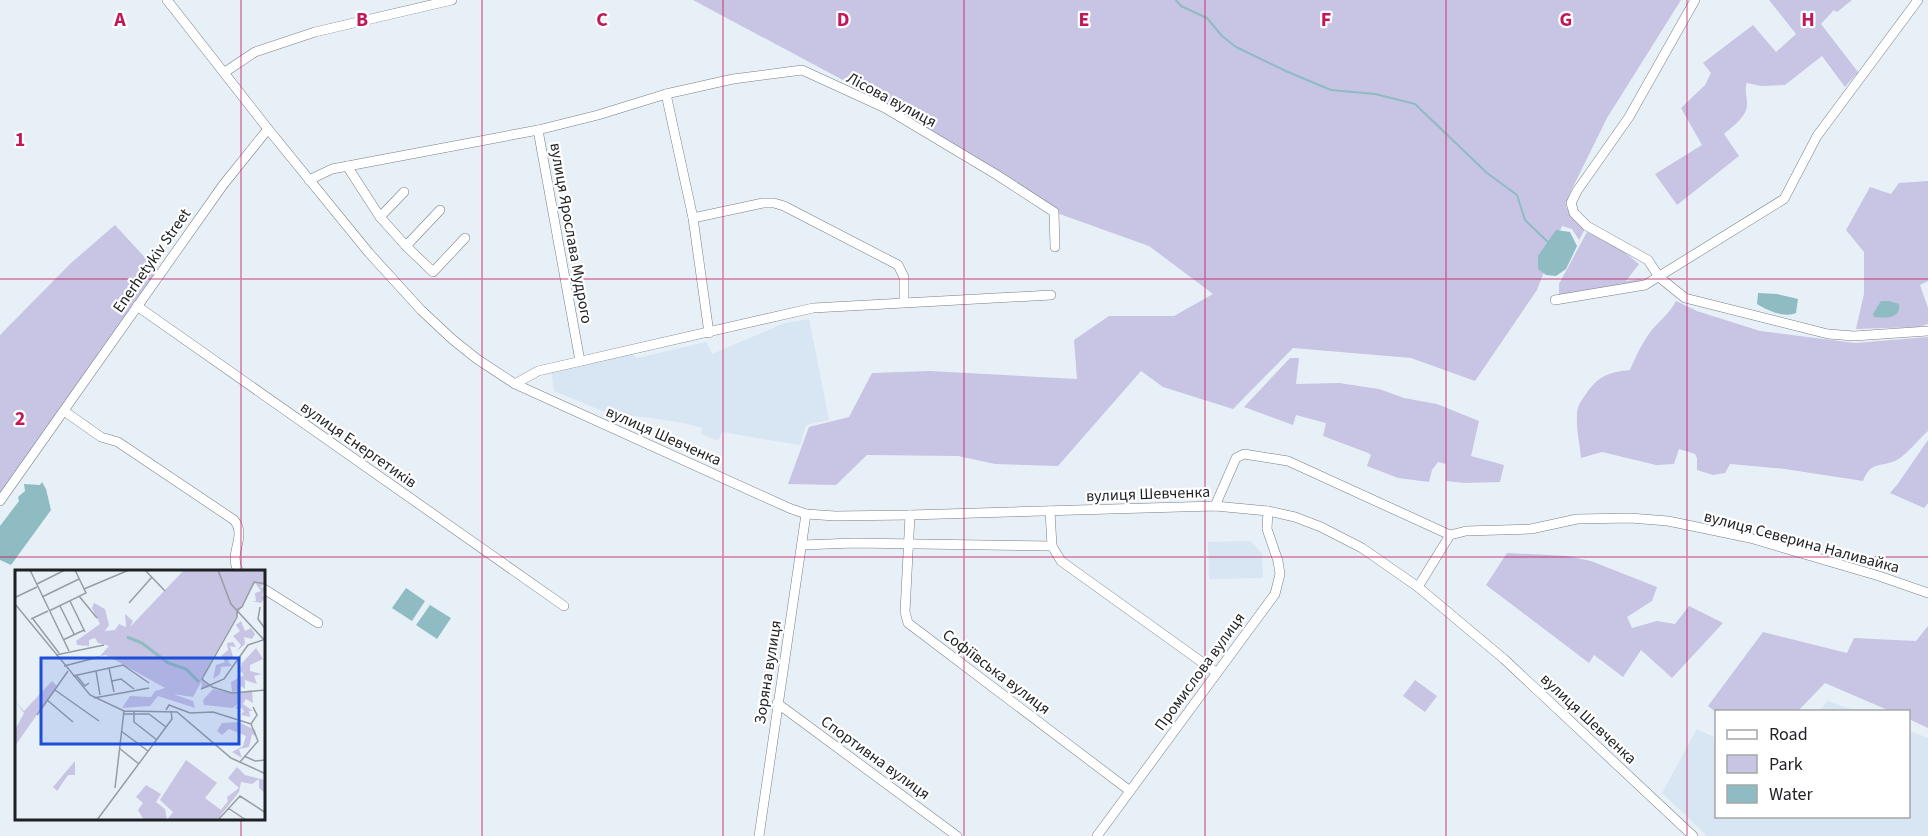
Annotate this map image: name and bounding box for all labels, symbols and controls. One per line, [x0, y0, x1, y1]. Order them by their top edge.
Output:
text: A [113, 6, 126, 34]
text: B [356, 6, 368, 34]
text: C [596, 6, 608, 34]
text: D [837, 6, 849, 34]
text: E [1079, 6, 1089, 34]
text: F [1321, 6, 1331, 34]
text: G [1560, 6, 1572, 34]
text: H [1801, 6, 1815, 34]
street label: Лісова вулиця [843, 67, 940, 133]
text: 1 [15, 126, 25, 154]
street label: вулиця Ярослава Мудрого [544, 141, 598, 325]
street label: Enerhetykiv Street [108, 204, 196, 317]
street label: вулиця Енергетиків [296, 396, 421, 493]
street label: вулиця Шевченка [602, 401, 725, 471]
text: 2 [15, 405, 25, 433]
street label: вулиця Шевченка [1086, 481, 1210, 507]
street label: вулиця Северина Наливайка [1701, 505, 1902, 579]
inset map [15, 570, 266, 821]
street label: Промислова вулиця [1149, 608, 1250, 735]
street label: Зоряна вулиця [749, 619, 787, 726]
street label: Софіївська вулиця [938, 624, 1055, 720]
street label: вулиця Шевченка [1535, 668, 1641, 769]
legend [1715, 710, 1910, 818]
street label: Спортивна вулиця [816, 711, 935, 805]
text: Road [1769, 722, 1808, 747]
text: Park [1769, 752, 1803, 777]
text: Water [1769, 782, 1813, 807]

